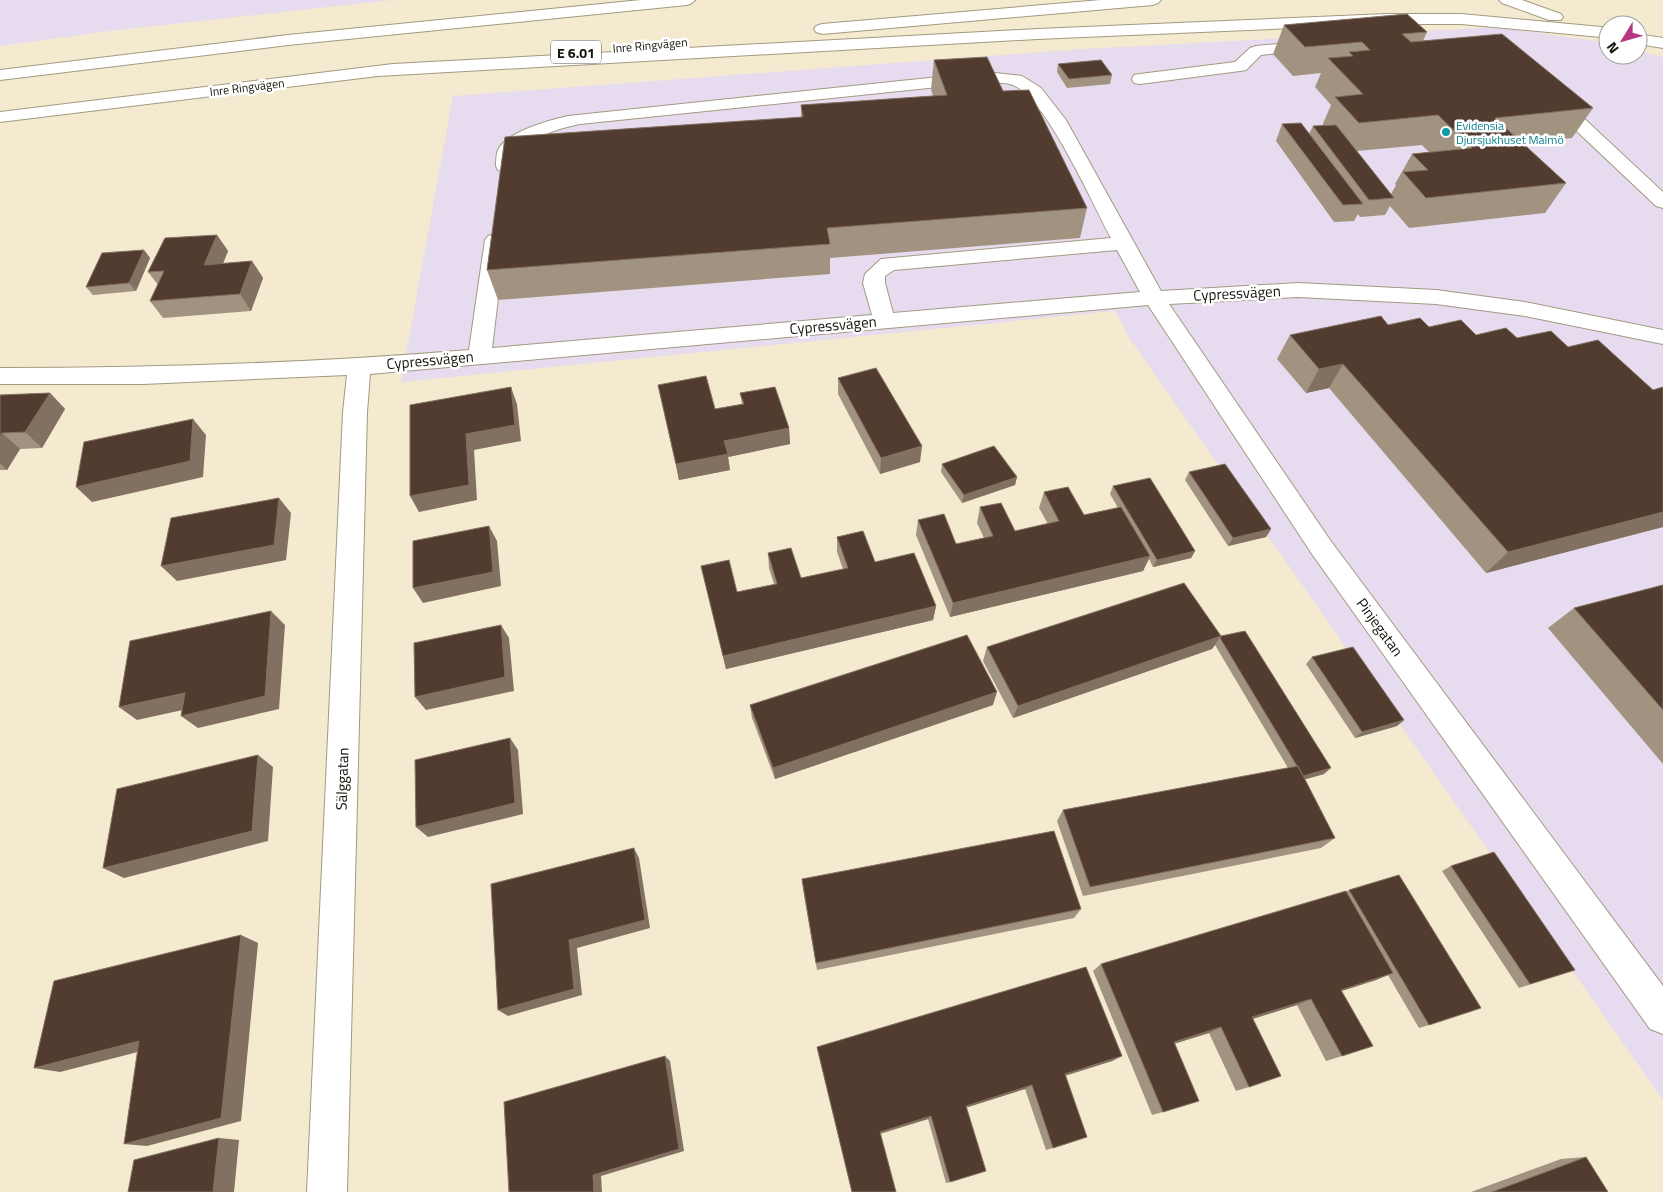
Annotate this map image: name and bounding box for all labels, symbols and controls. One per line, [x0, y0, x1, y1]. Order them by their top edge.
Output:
north arrow [1598, 15, 1648, 65]
street label: Inre Ringvägen [612, 32, 688, 58]
text: N [1601, 38, 1624, 58]
road number: E 6.01 [551, 41, 601, 64]
street label: Inre Ringvägen [209, 73, 285, 101]
place label: Evidensia Djursjukhuset Malmö [1456, 116, 1564, 149]
marker: Evidensia Djursjukhuset Malmö [1440, 126, 1452, 138]
street label: Cypressvägen [1193, 279, 1281, 307]
street label: Cypressvägen [788, 310, 878, 340]
street label: Cypressvägen [385, 345, 475, 375]
street label: Pinjegatan [1351, 593, 1409, 661]
street label: Sälggatan [329, 747, 355, 811]

